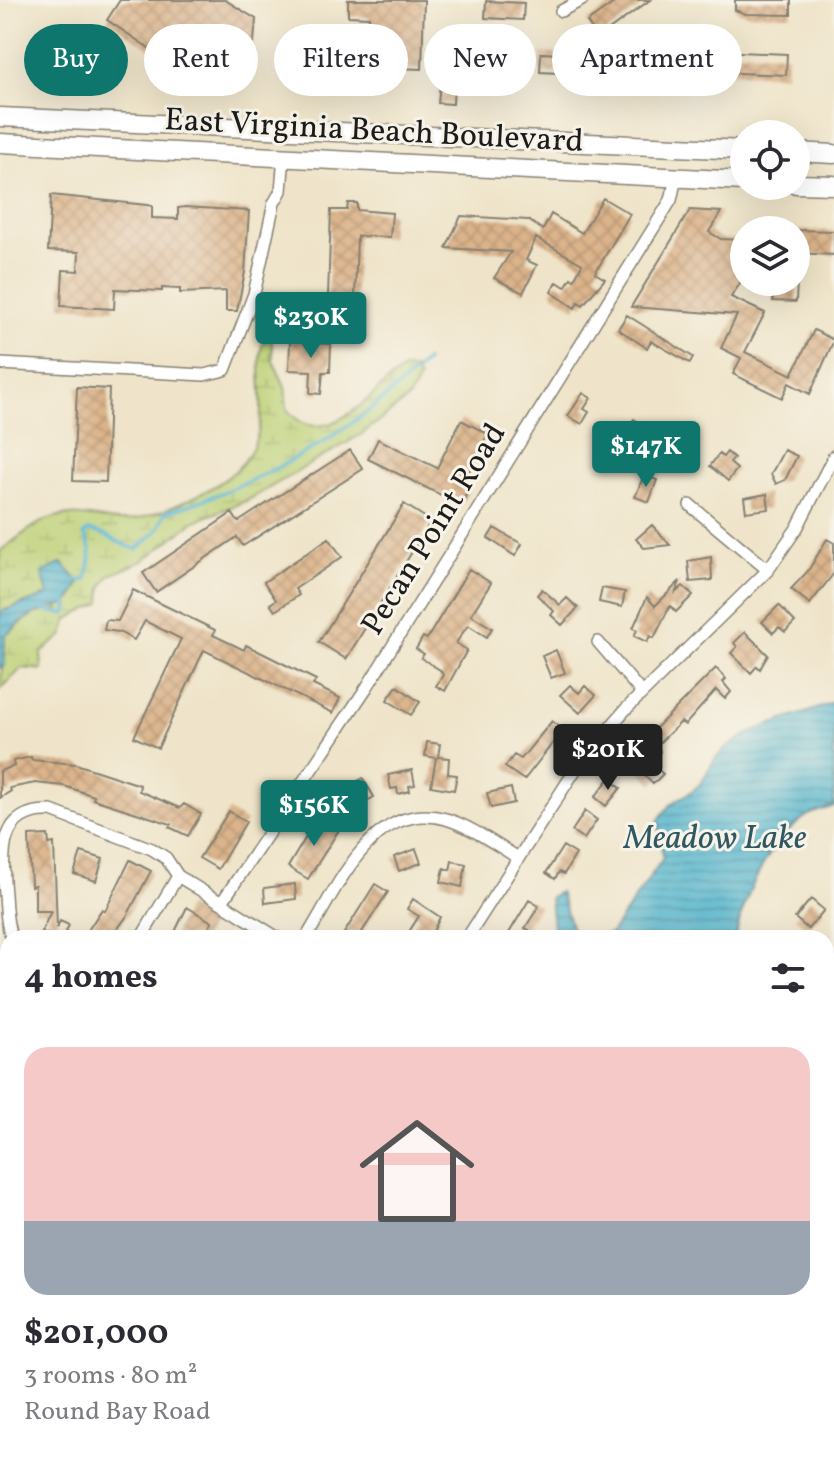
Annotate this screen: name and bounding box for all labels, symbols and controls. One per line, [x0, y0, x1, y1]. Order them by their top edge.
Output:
chip: Buy [24, 24, 128, 96]
chip: Rent [144, 24, 258, 96]
chip: Filters [274, 24, 408, 96]
chip: New [424, 24, 536, 96]
chip: Apartment [552, 24, 742, 96]
street label: East Virginia Beach Boulevard [163, 99, 585, 165]
map controls [730, 120, 810, 296]
button: locate [730, 120, 810, 200]
button: layers [730, 216, 810, 296]
pin: $230K [255, 292, 367, 360]
text: $230K [273, 300, 349, 336]
street label: Pecan Point Road [352, 416, 518, 644]
pin: $147K [590, 421, 702, 489]
text: $147K [610, 429, 682, 465]
pin: $201K [552, 724, 664, 792]
text: $201K [571, 732, 645, 768]
pin: $156K [258, 780, 370, 848]
text: $156K [279, 788, 349, 824]
water label: Meadow Lake [623, 816, 807, 863]
text: 4 homes [24, 955, 158, 1002]
icon: filters [766, 956, 810, 1000]
icon: home [345, 1099, 489, 1243]
text: $201,000 [24, 1311, 168, 1358]
text: 3 rooms · 80 m² [24, 1358, 197, 1394]
text: Round Bay Road [24, 1394, 211, 1430]

